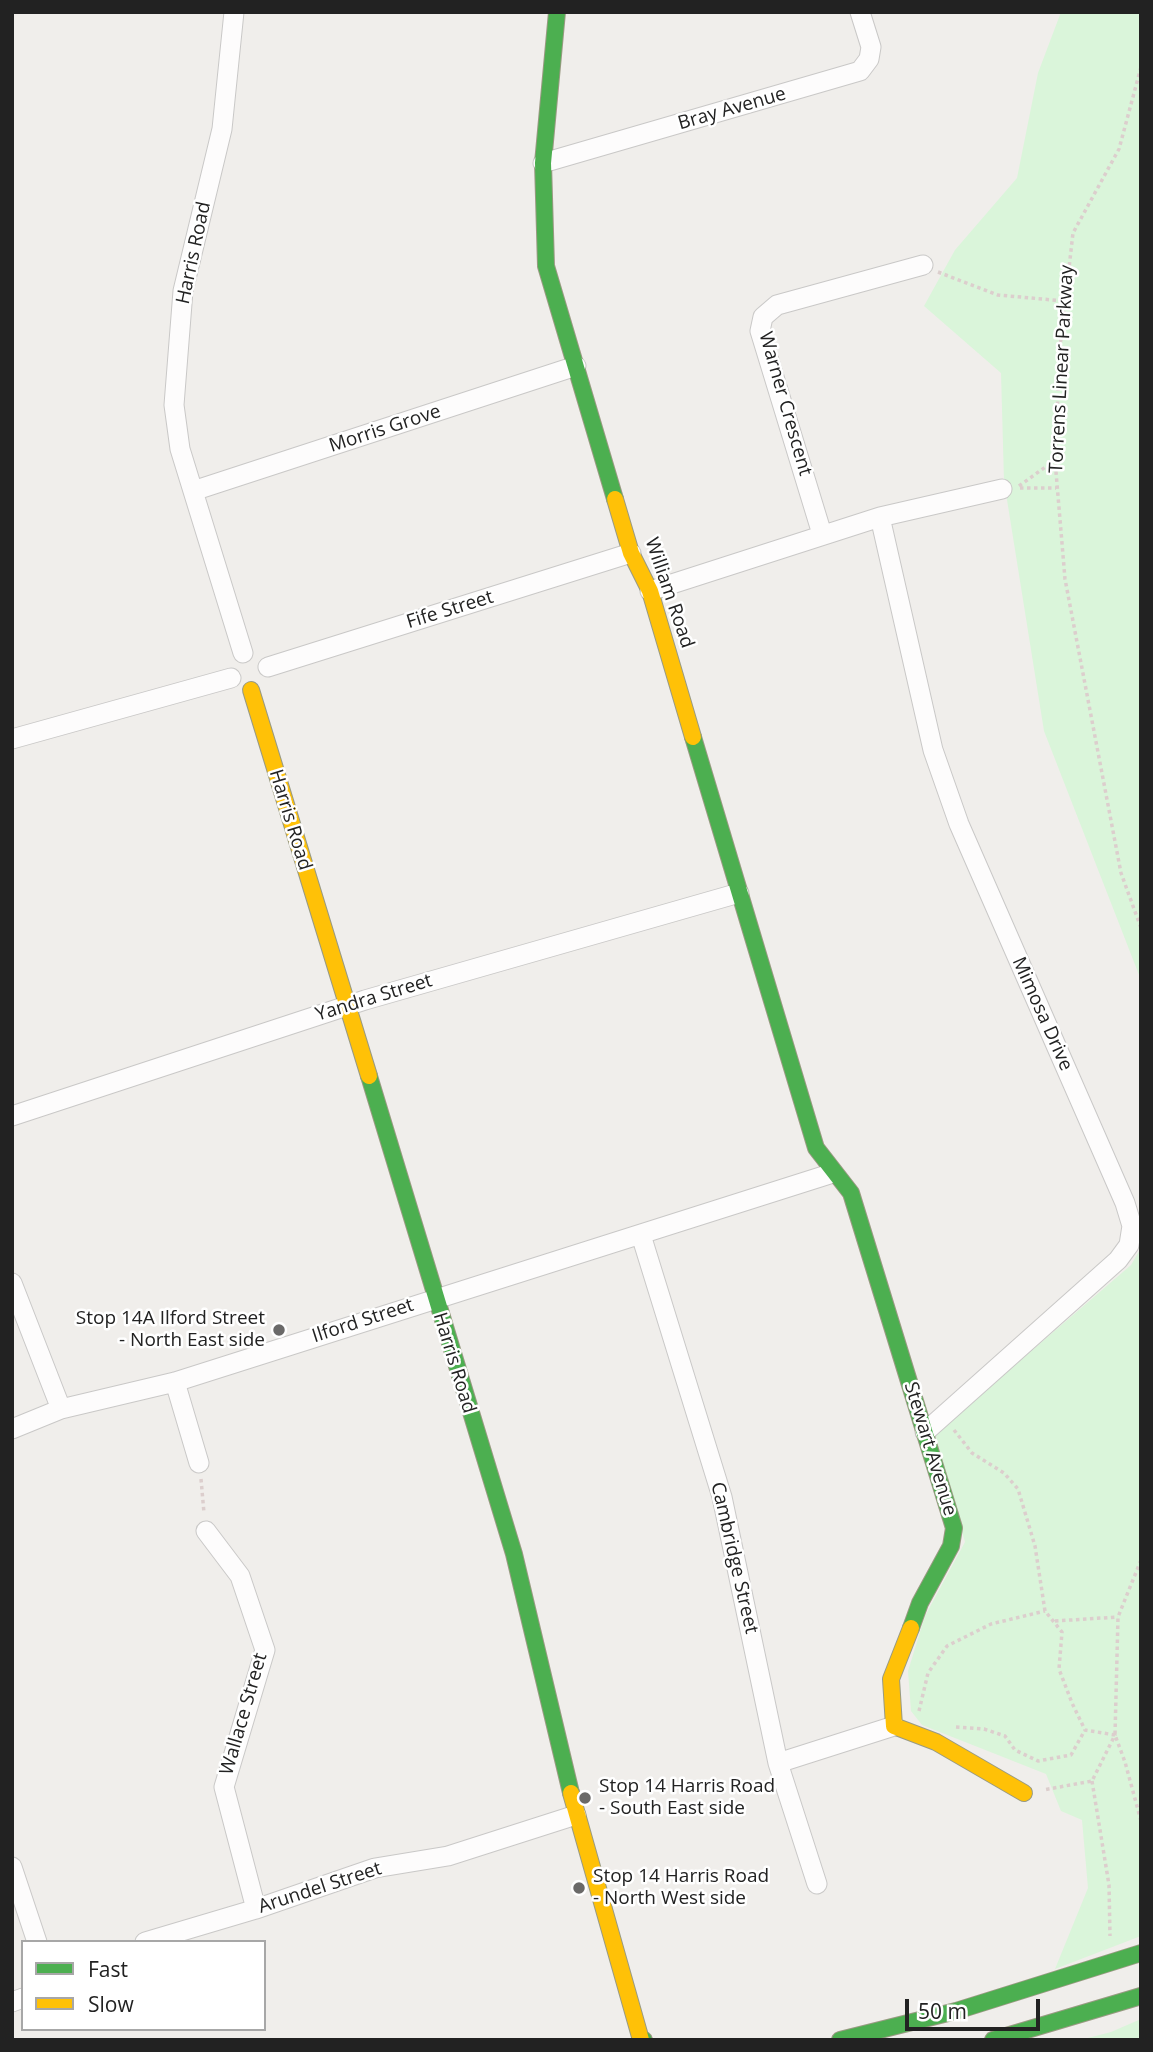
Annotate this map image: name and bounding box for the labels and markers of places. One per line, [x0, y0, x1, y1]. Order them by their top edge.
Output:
place label: Stop 14A Ilford Street - North East side [76, 1308, 265, 1352]
marker: Stop 14A Ilford Street - North East side [271, 1322, 287, 1338]
place label: Stop 14 Harris Road - South East side [599, 1776, 775, 1820]
marker: Stop 14 Harris Road - South East side [577, 1790, 593, 1806]
place label: Stop 14 Harris Road - North West side [593, 1866, 769, 1910]
marker: Stop 14 Harris Road - North West side [571, 1880, 587, 1896]

